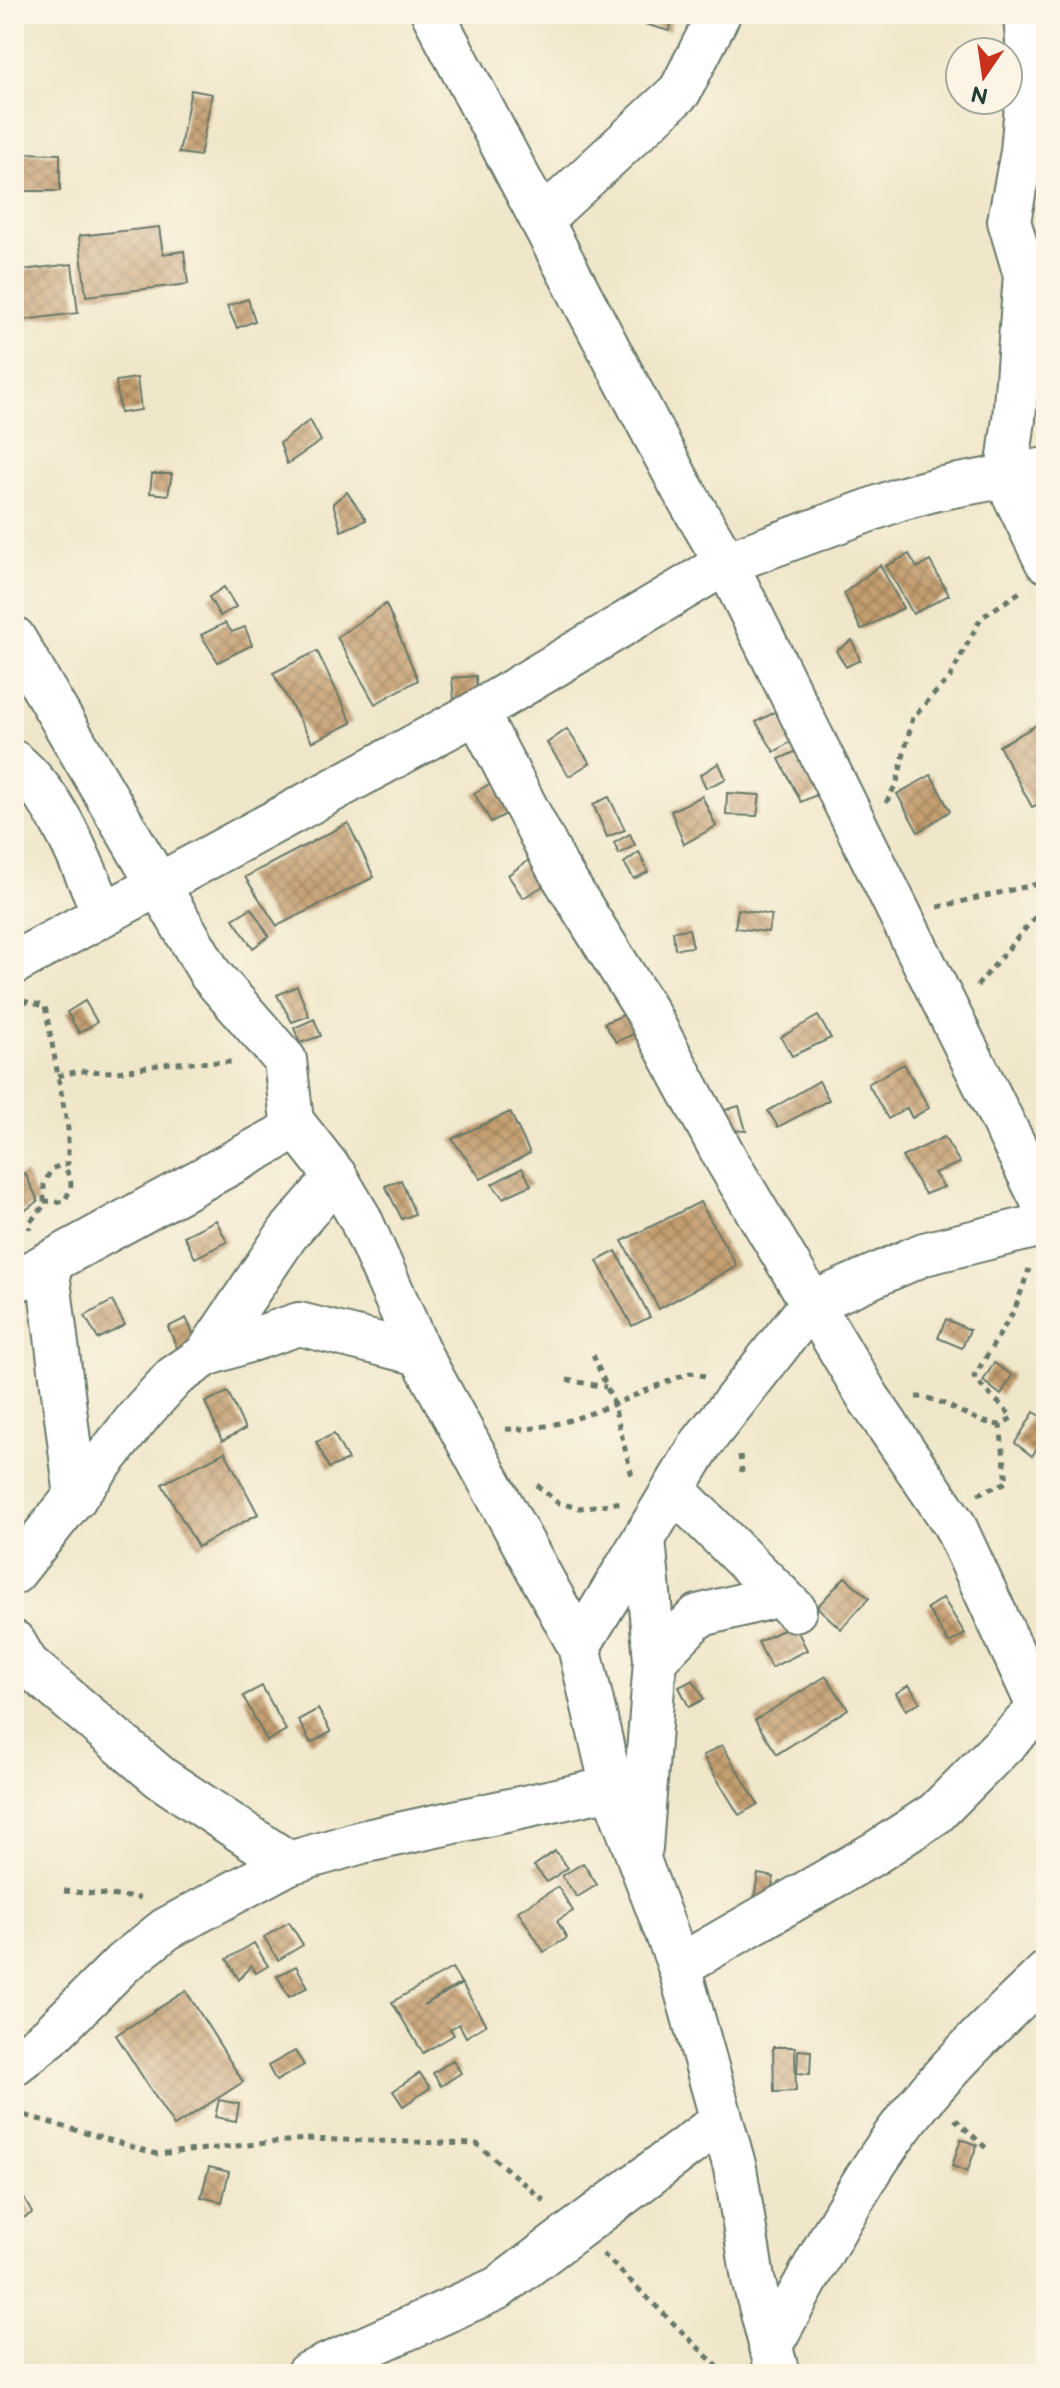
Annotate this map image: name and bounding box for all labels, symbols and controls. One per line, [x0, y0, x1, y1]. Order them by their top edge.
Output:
north arrow [944, 36, 1024, 116]
text: N [969, 79, 991, 109]

